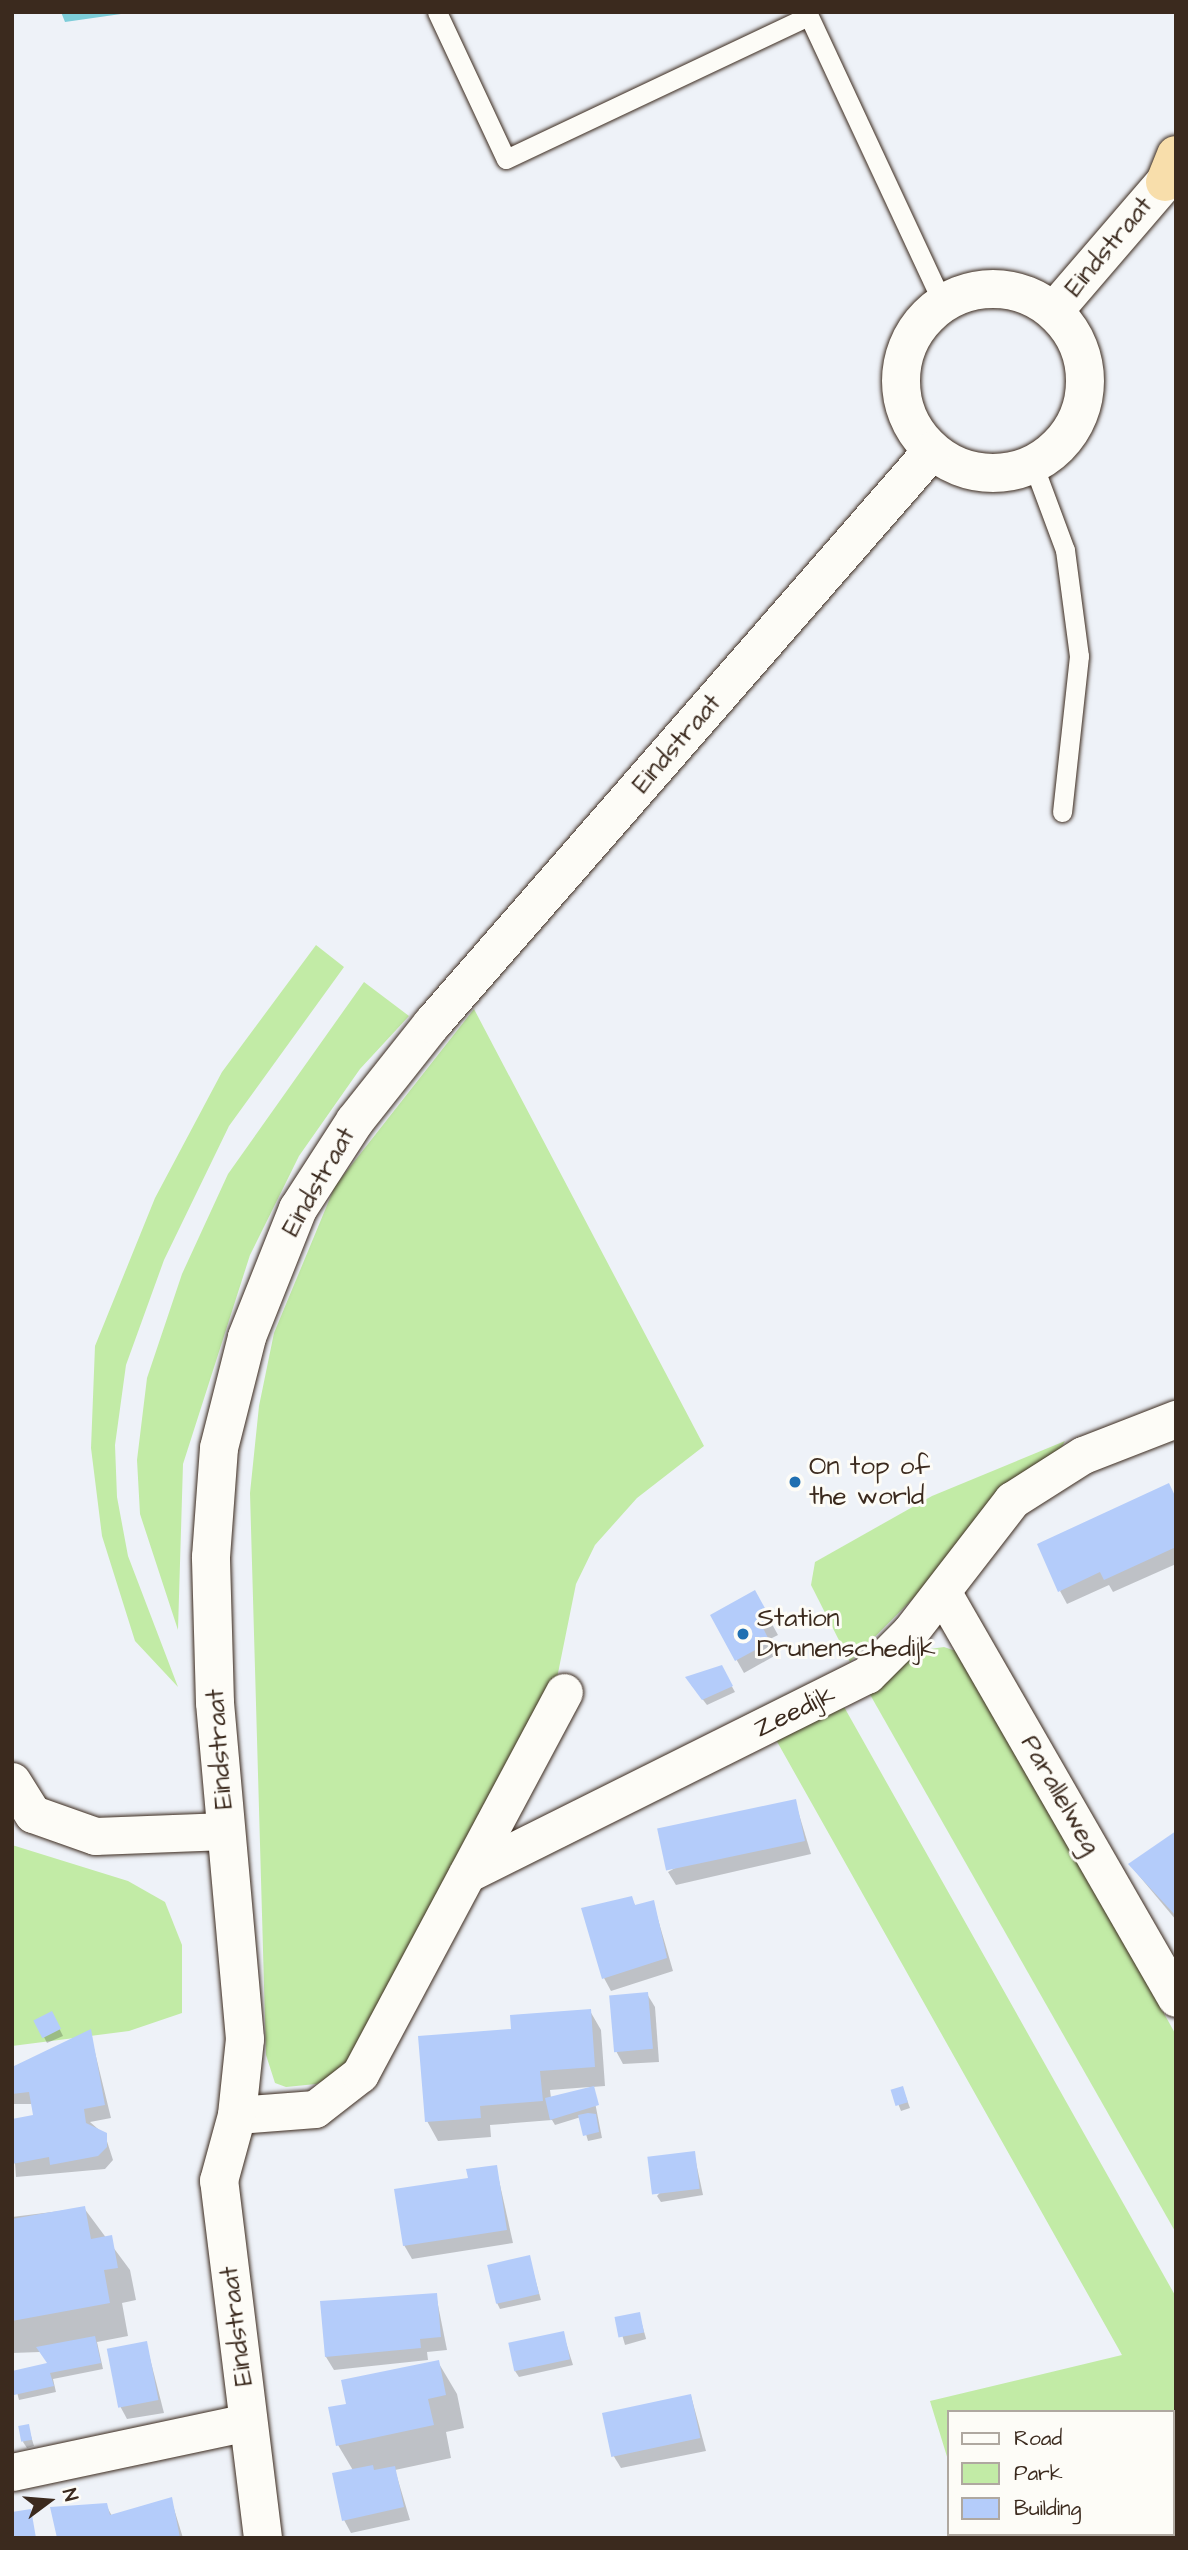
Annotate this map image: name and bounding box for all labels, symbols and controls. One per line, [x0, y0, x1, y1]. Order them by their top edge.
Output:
street label: Eindstraat [1058, 191, 1160, 303]
street label: Eindstraat [626, 688, 728, 800]
street label: Eindstraat [275, 1122, 363, 1242]
place label: On top of the world [809, 1451, 930, 1512]
marker: On top of the world [787, 1474, 803, 1490]
place label: Station Drunenschedijk [757, 1603, 936, 1664]
marker: Station Drunenschedijk [735, 1626, 751, 1642]
street label: Zeedijk [749, 1679, 841, 1745]
street label: Eindstraat [200, 1688, 240, 1810]
street label: Parallelweg [1013, 1730, 1107, 1860]
street label: Eindstraat [214, 2264, 260, 2388]
legend [946, 2410, 1174, 2536]
text: Road [1014, 2424, 1062, 2453]
text: Park [1014, 2459, 1063, 2488]
north arrow [14, 2466, 84, 2536]
text: N [55, 2486, 84, 2505]
text: Building [1014, 2494, 1081, 2523]

